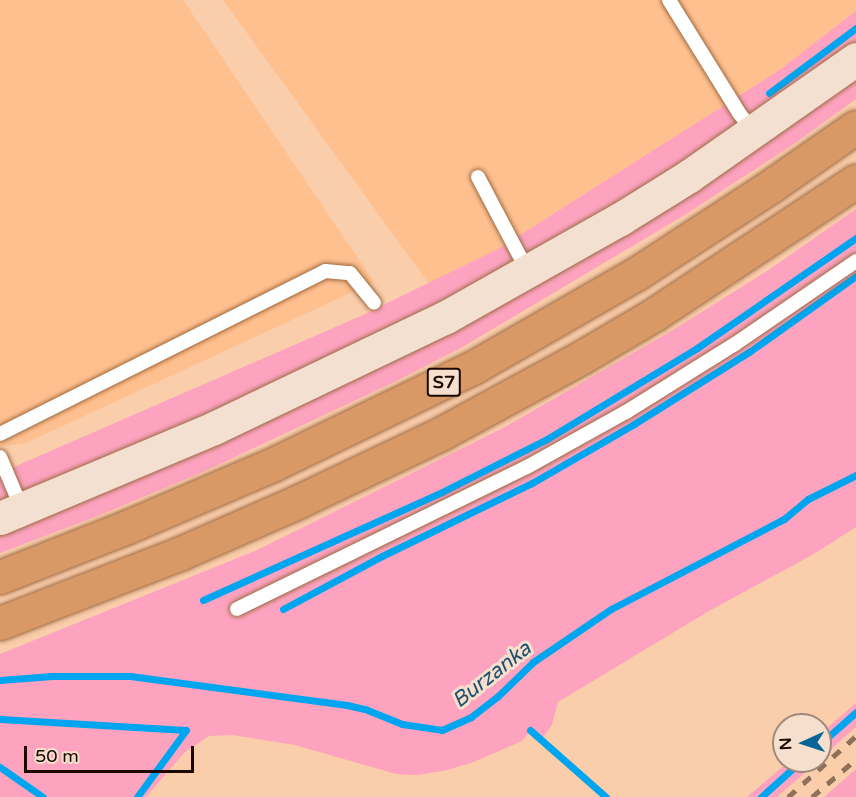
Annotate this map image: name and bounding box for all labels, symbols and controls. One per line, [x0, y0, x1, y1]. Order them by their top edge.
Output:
road number: S7 [426, 367, 462, 397]
water label: Burzanka [447, 636, 537, 714]
north arrow [772, 713, 832, 773]
scale bar [27, 734, 196, 772]
text: N [776, 737, 796, 751]
text: 50 m [35, 745, 79, 767]

